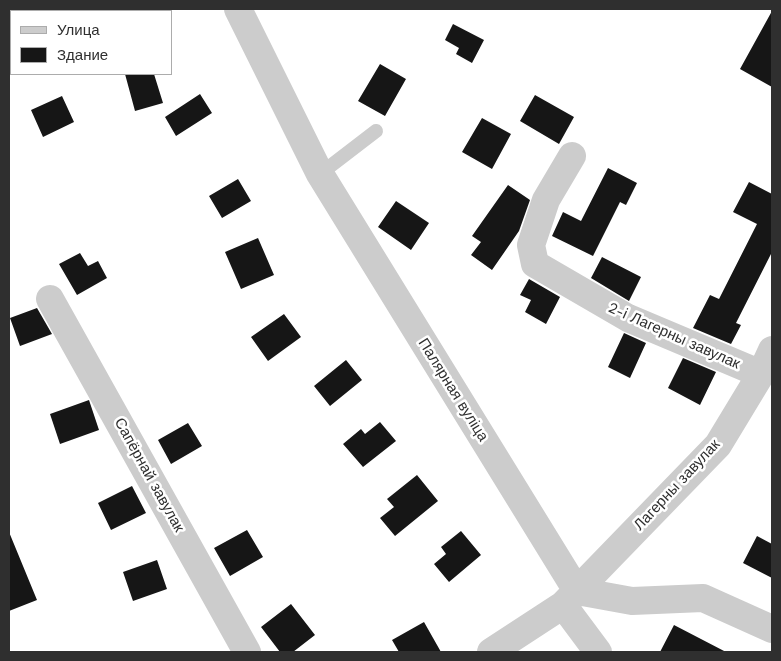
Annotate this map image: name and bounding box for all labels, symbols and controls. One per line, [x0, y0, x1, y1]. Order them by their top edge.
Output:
legend [10, 10, 172, 75]
text: Улица [57, 21, 100, 39]
text: Здание [57, 46, 108, 64]
street label: 2-і Лагерны завулак [605, 299, 743, 373]
street label: Палярная вуліца [414, 335, 492, 445]
street label: Сапёрнай завулак [110, 415, 188, 535]
street label: Лагерны завулак [630, 436, 724, 534]

